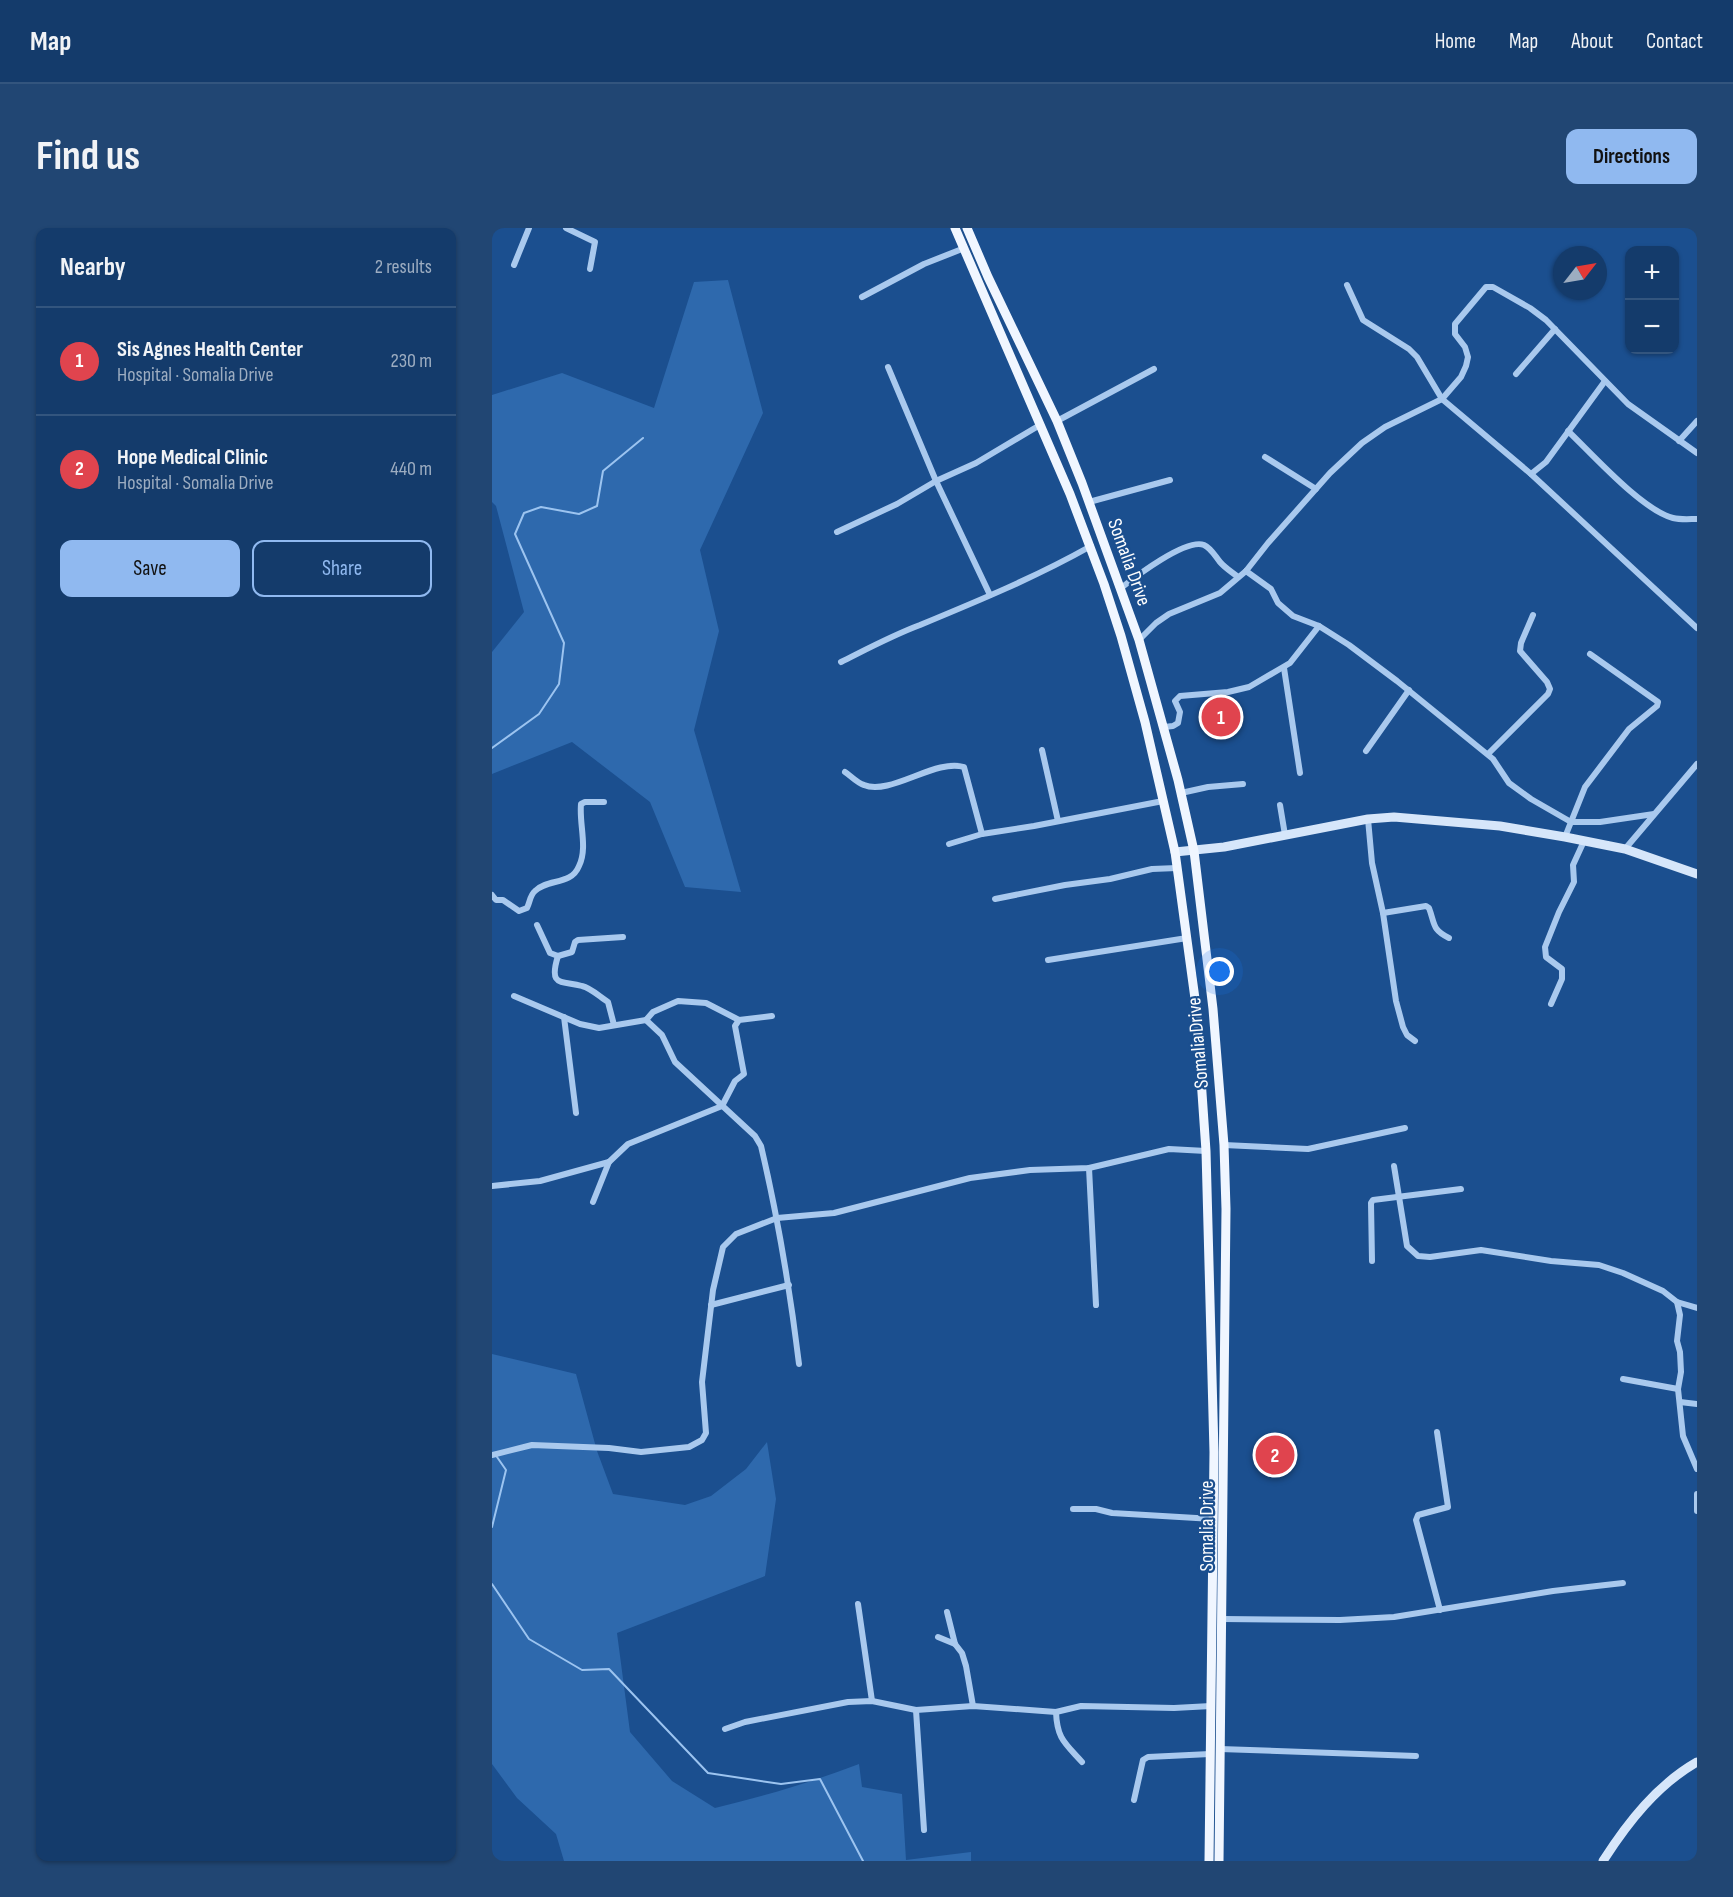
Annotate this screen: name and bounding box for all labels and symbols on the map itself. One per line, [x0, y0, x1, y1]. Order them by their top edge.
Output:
north arrow [1553, 246, 1607, 300]
street label: Somalia Drive [1102, 515, 1156, 609]
pin: 1 [1202, 694, 1240, 740]
your location [1205, 957, 1234, 986]
street label: Somalia Drive [1182, 997, 1214, 1089]
pin: 2 [1256, 1432, 1294, 1478]
street label: Somalia Drive [1195, 1480, 1219, 1572]

